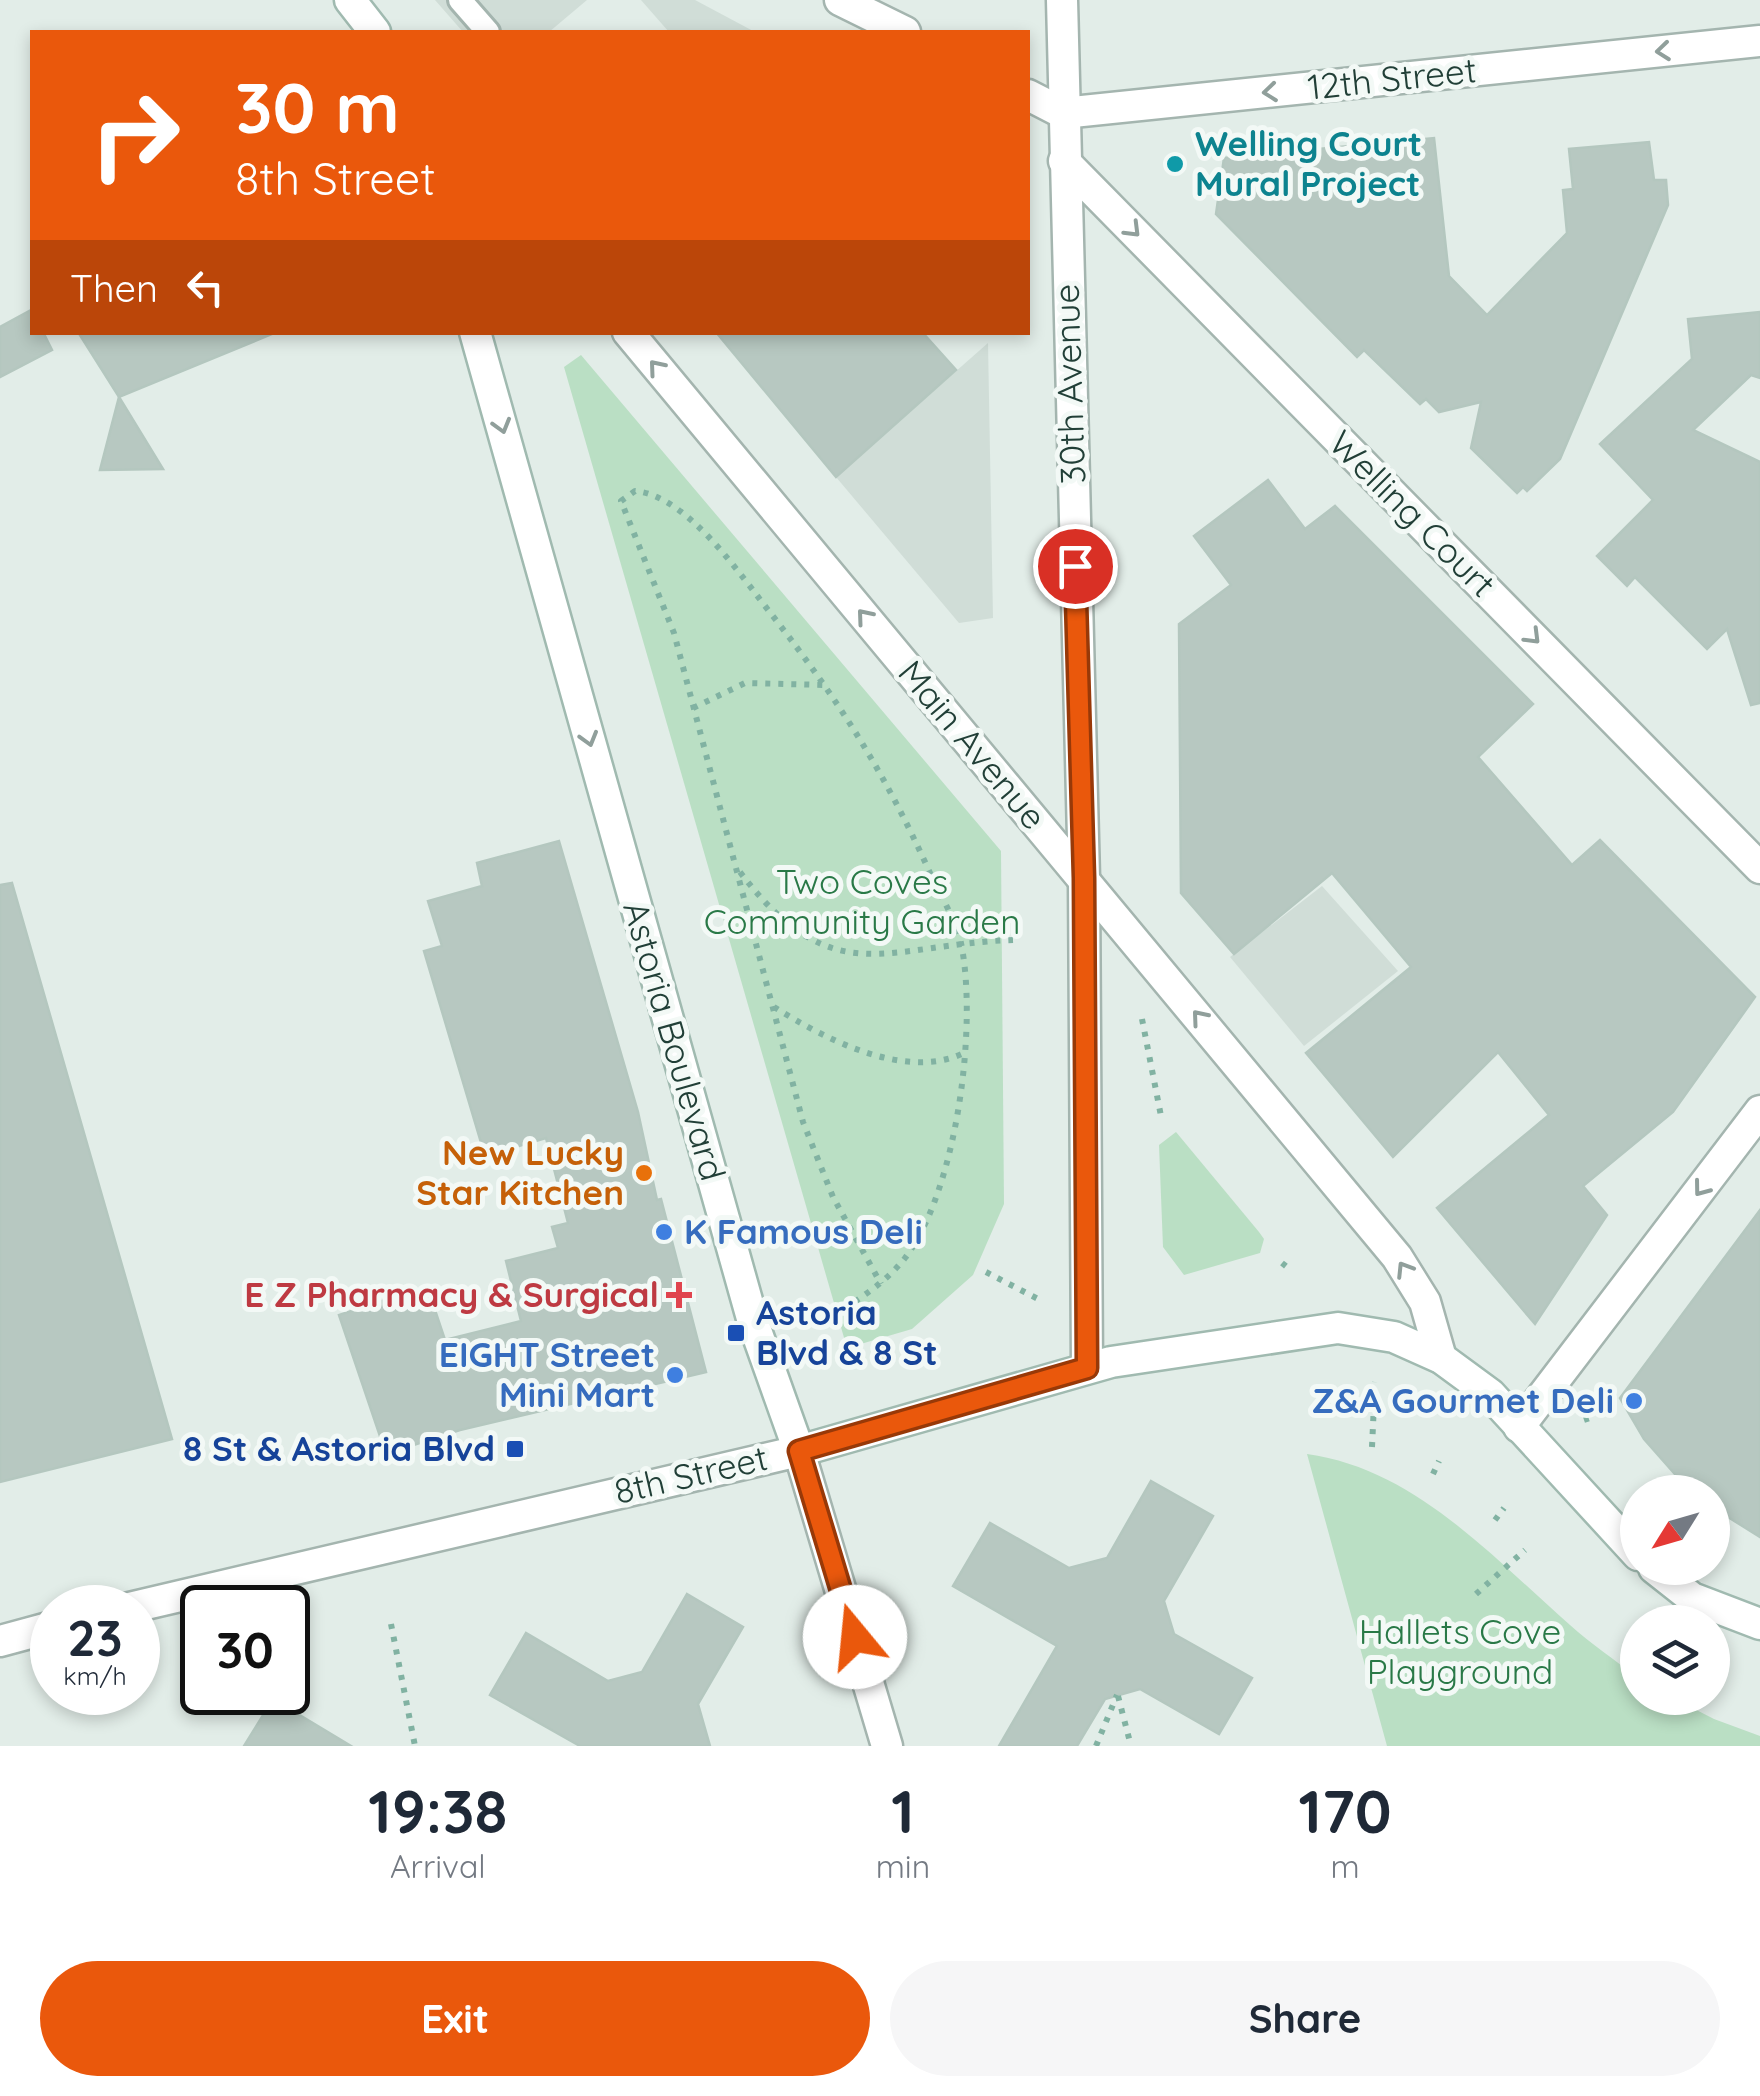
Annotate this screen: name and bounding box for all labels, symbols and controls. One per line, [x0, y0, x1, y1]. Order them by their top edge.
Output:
one-way arrow [1655, 40, 1671, 61]
street label: 12th Street [1305, 47, 1478, 109]
text: 30 m [235, 63, 400, 151]
icon: right [70, 70, 200, 200]
one-way arrow [1262, 80, 1278, 102]
place label: Welling Court Mural Project [1195, 121, 1422, 205]
text: 8th Street [235, 150, 435, 206]
marker: Welling Court Mural Project [1164, 153, 1186, 175]
one-way arrow [1121, 219, 1139, 237]
icon: left [178, 260, 233, 315]
text: Then [70, 264, 158, 312]
street label: 30th Avenue [1044, 283, 1094, 485]
one-way arrow [650, 360, 668, 378]
one-way arrow [490, 417, 511, 434]
street label: Welling Court [1320, 421, 1505, 606]
pin [1033, 524, 1118, 609]
icon: arrive [1048, 539, 1103, 594]
one-way arrow [858, 609, 876, 628]
one-way arrow [1521, 625, 1539, 643]
street label: Main Avenue [889, 651, 1056, 838]
one-way arrow [578, 730, 599, 747]
park label: Two Coves Community Garden [704, 859, 1020, 943]
street label: Astoria Boulevard [614, 896, 736, 1185]
one-way arrow [1193, 1011, 1211, 1029]
place label: New Lucky Star Kitchen [416, 1130, 624, 1214]
marker: New Lucky Star Kitchen [633, 1162, 655, 1184]
one-way arrow [1695, 1178, 1713, 1196]
place label: K Famous Deli [684, 1209, 923, 1253]
marker: K Famous Deli [653, 1221, 675, 1243]
one-way arrow [1398, 1262, 1417, 1280]
place label: E Z Pharmacy & Surgical [244, 1272, 659, 1316]
marker: E Z Pharmacy & Surgical [668, 1284, 690, 1306]
place label: Astoria Blvd & 8 St [756, 1290, 937, 1374]
marker: Astoria Blvd & 8 St [725, 1322, 747, 1344]
place label: EIGHT Street Mini Mart [439, 1332, 655, 1416]
marker: EIGHT Street Mini Mart [664, 1364, 686, 1386]
place label: Z&A Gourmet Deli [1312, 1378, 1614, 1422]
marker: Z&A Gourmet Deli [1623, 1390, 1645, 1412]
place label: 8 St & Astoria Blvd [183, 1426, 495, 1470]
street label: 8th Street [610, 1435, 772, 1513]
marker: 8 St & Astoria Blvd [504, 1438, 526, 1460]
north arrow [1620, 1475, 1730, 1585]
map controls [1620, 1475, 1730, 1715]
speed limit sign: 30 [180, 1585, 310, 1715]
position arrow [803, 1585, 907, 1689]
button: layers [1620, 1605, 1730, 1715]
text: 23 [67, 1606, 123, 1669]
park label: Hallets Cove Playground [1359, 1609, 1561, 1693]
text: km/h [63, 1660, 127, 1691]
text: 19:38 [368, 1773, 507, 1848]
text: 1 [891, 1773, 915, 1848]
text: 170 [1299, 1773, 1392, 1848]
text: Arrival [390, 1846, 486, 1886]
text: min [876, 1846, 930, 1886]
text: m [1330, 1846, 1360, 1886]
button: Exit [40, 1961, 870, 2076]
button: Share [890, 1961, 1720, 2076]

